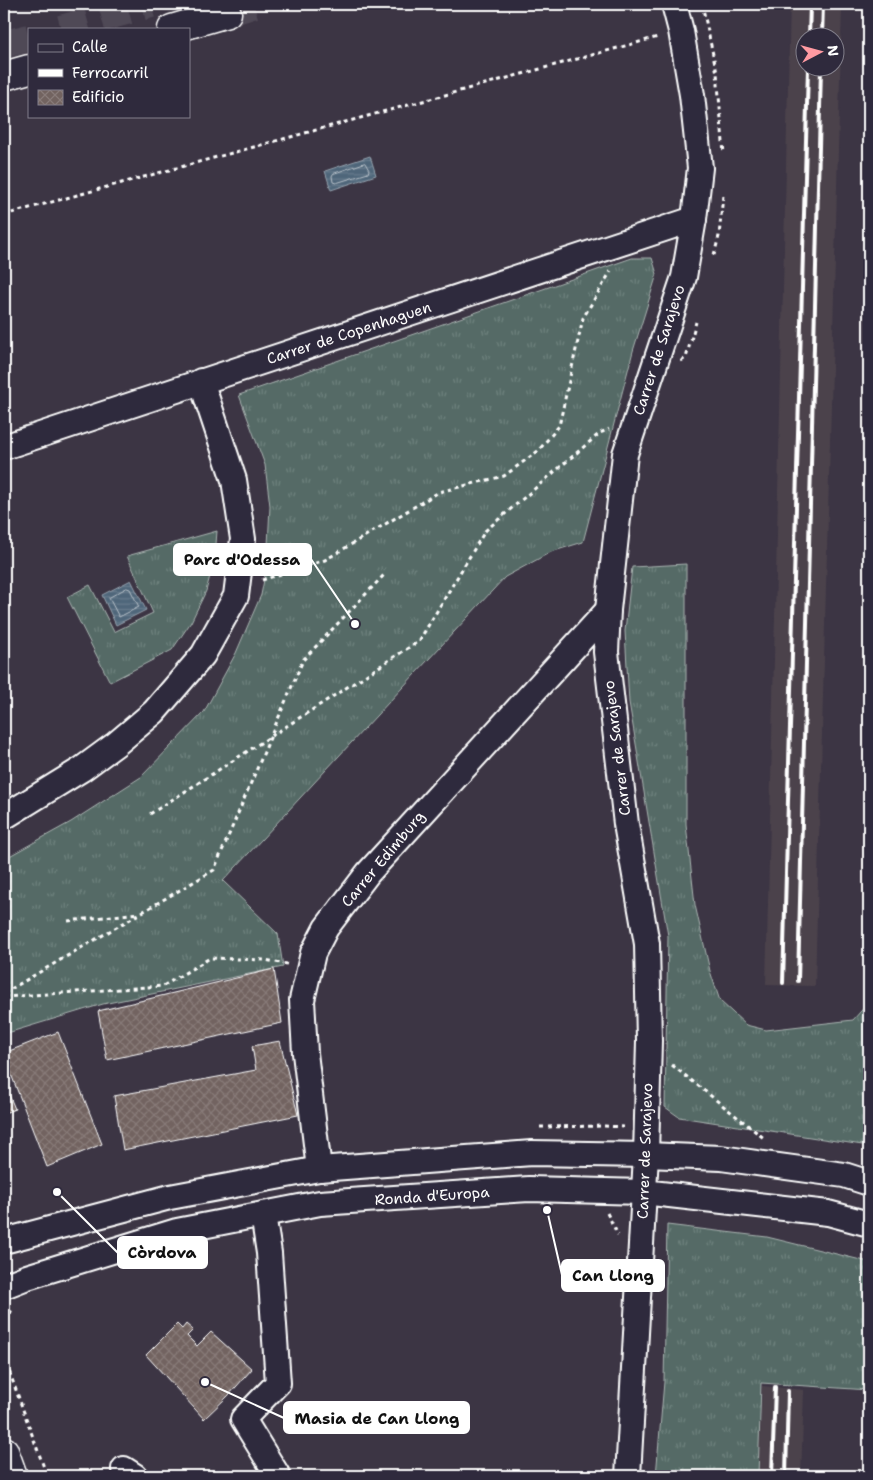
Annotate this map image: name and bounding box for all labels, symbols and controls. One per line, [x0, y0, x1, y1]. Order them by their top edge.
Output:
legend [28, 28, 190, 118]
north arrow [796, 28, 846, 78]
text: Calle [72, 37, 108, 57]
text: N [823, 44, 842, 57]
text: Ferrocarril [72, 63, 149, 83]
text: Edificio [72, 87, 124, 107]
street label: Carrer de Sarajevo [628, 282, 690, 418]
street label: Carrer de Copenhaguen [264, 297, 434, 369]
callout: Parc d'Odessa [174, 544, 311, 575]
text: Parc d'Odessa [184, 549, 300, 570]
street label: Carrer de Sarajevo [599, 679, 635, 817]
street label: Carrer Edimburg [337, 807, 429, 911]
street label: Carrer de Sarajevo [633, 1083, 657, 1219]
street label: Ronda d'Europa [374, 1182, 491, 1210]
callout: Còrdova [118, 1237, 207, 1268]
text: Còrdova [127, 1242, 197, 1263]
callout: Can Llong [562, 1260, 664, 1291]
text: Can Llong [572, 1265, 654, 1286]
callout: Masia de Can Llong [284, 1402, 469, 1433]
text: Masia de Can Llong [295, 1408, 459, 1429]

